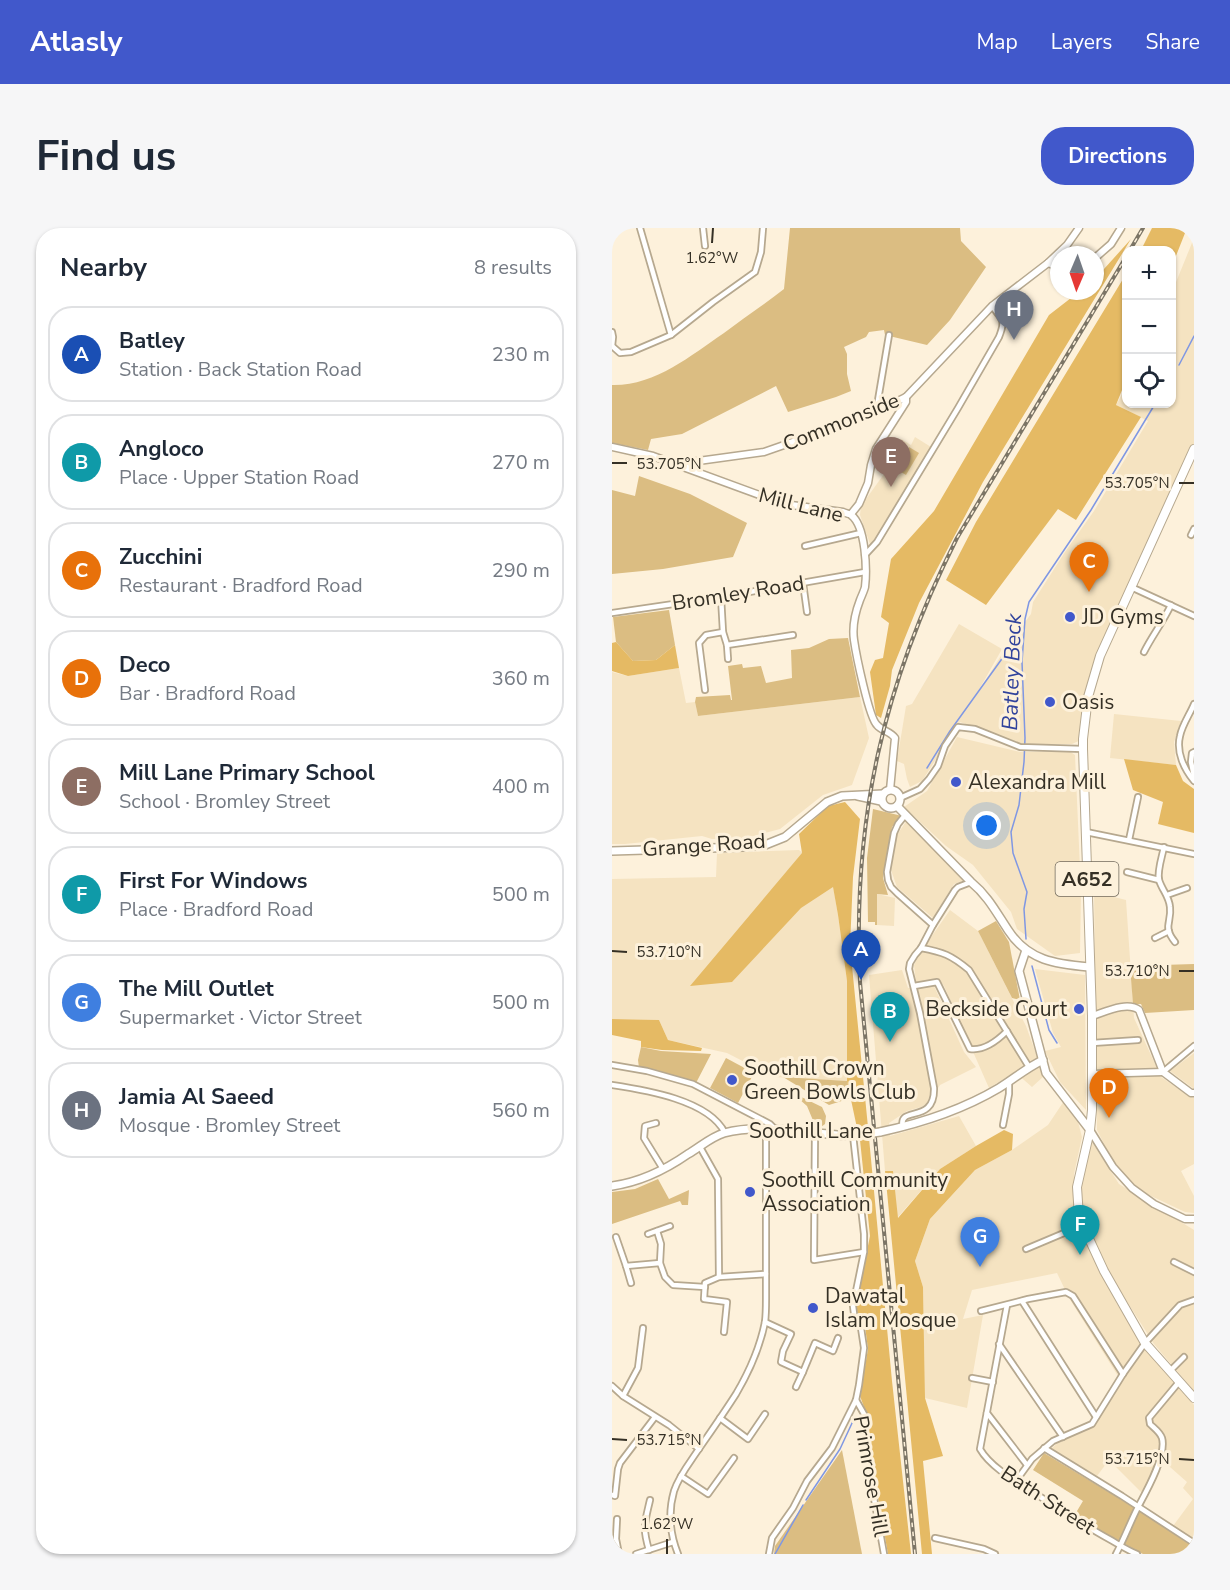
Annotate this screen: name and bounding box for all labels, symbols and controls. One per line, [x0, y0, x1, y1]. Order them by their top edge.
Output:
text: Atlasly [30, 23, 122, 61]
text: Map [976, 28, 1018, 56]
text: Layers [1051, 28, 1112, 56]
text: Share [1145, 28, 1200, 56]
button: Directions [1041, 127, 1194, 185]
text: Find us [36, 128, 176, 185]
north arrow [1050, 246, 1104, 300]
map controls [1122, 246, 1176, 408]
button: + [1122, 246, 1176, 300]
text: 1.62°W [686, 248, 739, 268]
text: Nearby [60, 250, 147, 285]
text: 8 results [474, 254, 552, 281]
pin: H [994, 291, 1034, 340]
button: − [1122, 300, 1176, 354]
text: Batley [119, 326, 185, 356]
text: A [74, 341, 89, 368]
text: 230 m [492, 341, 550, 368]
button: locate [1122, 354, 1176, 408]
text: Station · Back Station Road [119, 356, 362, 383]
street label: Commonside [779, 386, 903, 458]
text: Angloco [119, 434, 204, 464]
pin: E [872, 438, 910, 487]
text: B [75, 449, 88, 476]
text: 270 m [492, 449, 550, 476]
text: 53.705°N [636, 454, 702, 474]
text: Place · Upper Station Road [119, 464, 359, 491]
text: 53.705°N [1104, 473, 1170, 493]
street label: Mill Lane [756, 481, 846, 529]
text: Zucchini [119, 542, 202, 572]
pin: C [1070, 542, 1108, 592]
text: C [75, 557, 88, 584]
text: 290 m [492, 557, 550, 584]
street label: Bromley Road [670, 569, 806, 617]
text: Restaurant · Bradford Road [119, 572, 363, 599]
place label: JD Gyms [1081, 603, 1164, 631]
marker: JD Gyms [1063, 610, 1077, 624]
water label: Batley Beck [995, 612, 1029, 731]
text: Deco [119, 650, 171, 680]
text: D [74, 665, 89, 692]
text: 360 m [492, 665, 550, 692]
text: Bar · Bradford Road [119, 680, 296, 707]
place label: Oasis [1062, 688, 1114, 716]
marker: Oasis [1043, 695, 1057, 709]
text: Mill Lane Primary School [119, 758, 375, 788]
place label: Alexandra Mill [968, 768, 1107, 796]
text: E [76, 773, 87, 800]
text: 400 m [492, 773, 550, 800]
marker: Alexandra Mill [949, 775, 963, 789]
text: School · Bromley Street [119, 788, 330, 815]
your location [972, 811, 1001, 840]
street label: Grange Road [641, 827, 767, 863]
road number: A652 [1056, 862, 1118, 896]
text: First For Windows [119, 866, 308, 896]
text: F [76, 881, 87, 908]
text: 500 m [492, 881, 550, 908]
text: Place · Bradford Road [119, 896, 313, 923]
pin: A [842, 930, 880, 980]
text: 53.710°N [636, 942, 702, 962]
text: 53.710°N [1104, 961, 1170, 981]
text: The Mill Outlet [119, 974, 274, 1004]
text: G [74, 989, 89, 1016]
text: 500 m [492, 989, 550, 1016]
pin: B [870, 992, 910, 1042]
place label: Beckside Court [926, 995, 1068, 1023]
marker: Beckside Court [1072, 1002, 1086, 1016]
text: Supermarket · Victor Street [119, 1004, 362, 1031]
place label: Soothill Crown Green Bowls Club [744, 1054, 916, 1106]
pin: D [1090, 1068, 1128, 1118]
marker: Soothill Crown Green Bowls Club [725, 1073, 739, 1087]
text: Jamia Al Saeed [119, 1082, 274, 1112]
text: H [74, 1097, 89, 1124]
text: 560 m [492, 1097, 550, 1124]
text: Mosque · Bromley Street [119, 1112, 340, 1139]
street label: Soothill Lane [749, 1117, 873, 1145]
place label: Soothill Community Association [762, 1166, 948, 1218]
marker: Soothill Community Association [743, 1185, 757, 1199]
pin: F [1060, 1206, 1100, 1255]
pin: G [960, 1218, 1000, 1267]
place label: Dawatal Islam Mosque [825, 1282, 956, 1334]
marker: Dawatal Islam Mosque [806, 1301, 820, 1315]
street label: Primrose Hill [847, 1413, 896, 1540]
text: 53.715°N [636, 1430, 702, 1450]
text: 53.715°N [1104, 1449, 1170, 1469]
street label: Bath Street [995, 1459, 1101, 1541]
text: 1.62°W [641, 1514, 694, 1534]

